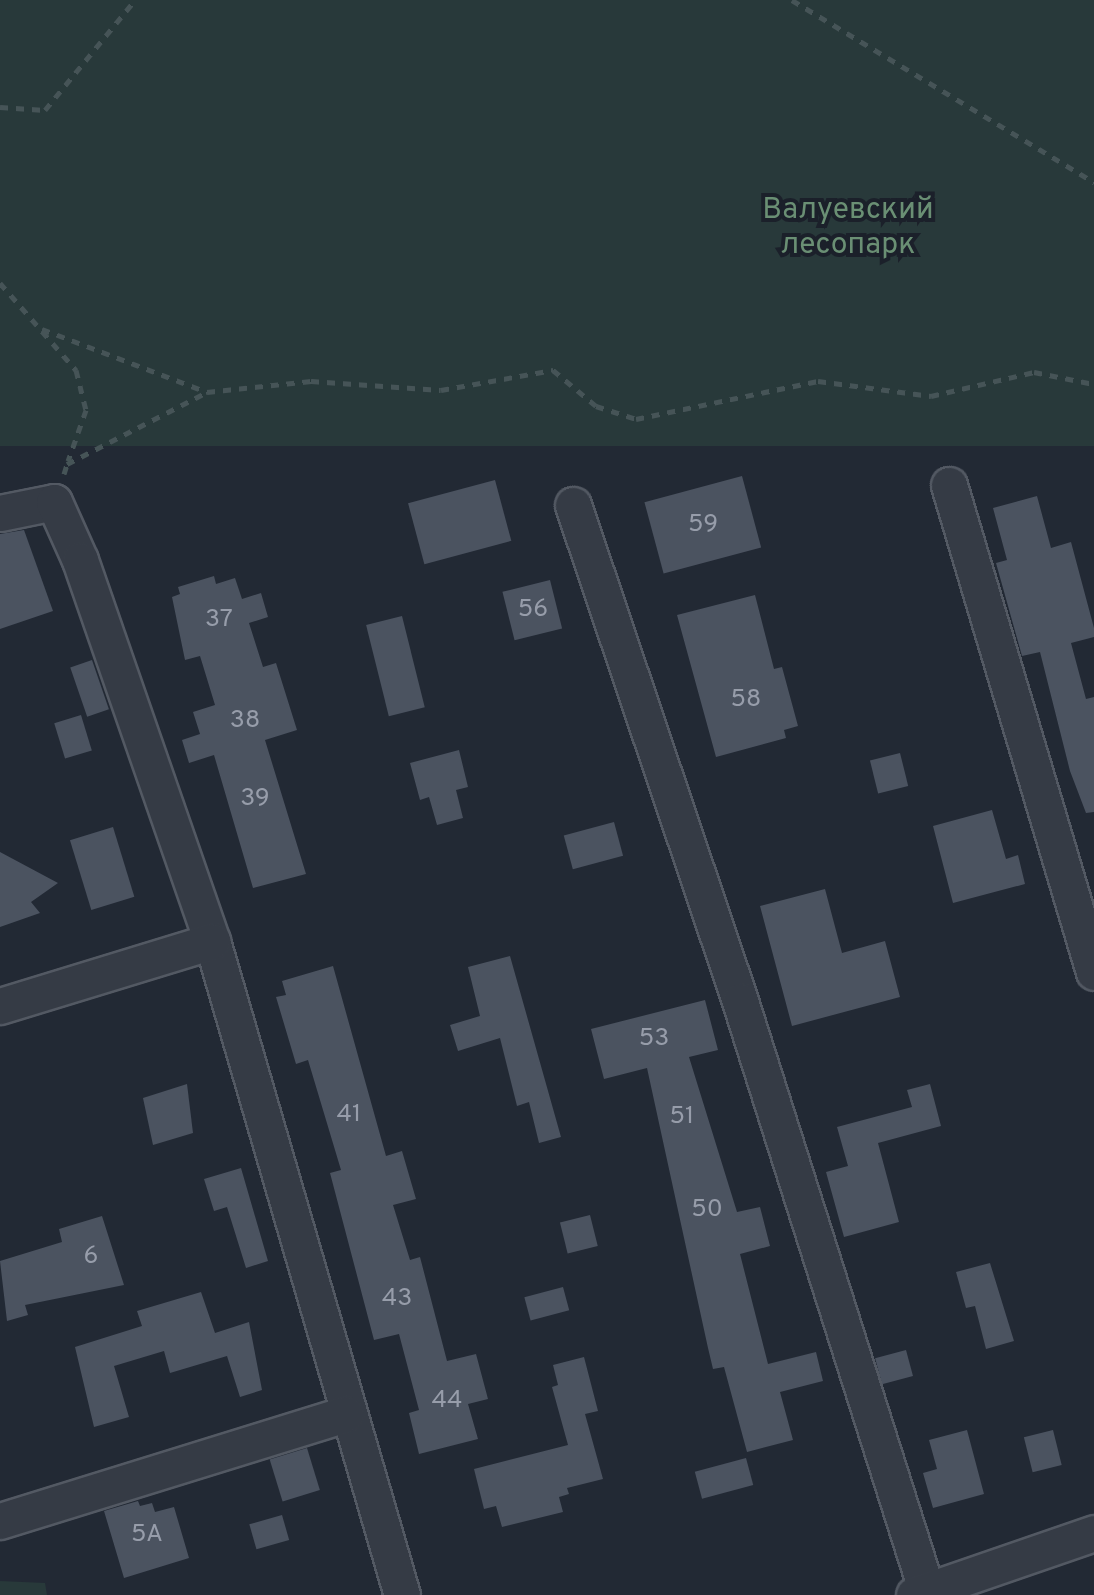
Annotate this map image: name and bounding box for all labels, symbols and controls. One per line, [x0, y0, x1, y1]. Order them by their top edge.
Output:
park label: Валуевский лесопарк [762, 193, 934, 264]
house number: 59 [688, 510, 718, 540]
house number: 56 [518, 595, 548, 625]
house number: 37 [205, 605, 233, 635]
house number: 58 [731, 685, 761, 715]
house number: 38 [230, 706, 260, 736]
house number: 39 [240, 784, 270, 814]
house number: 53 [639, 1024, 669, 1054]
house number: 41 [337, 1100, 361, 1130]
house number: 51 [670, 1102, 694, 1132]
house number: 50 [691, 1195, 723, 1225]
house number: 6 [84, 1242, 98, 1272]
house number: 43 [382, 1284, 412, 1314]
house number: 44 [431, 1386, 463, 1416]
house number: 5А [131, 1520, 163, 1550]

